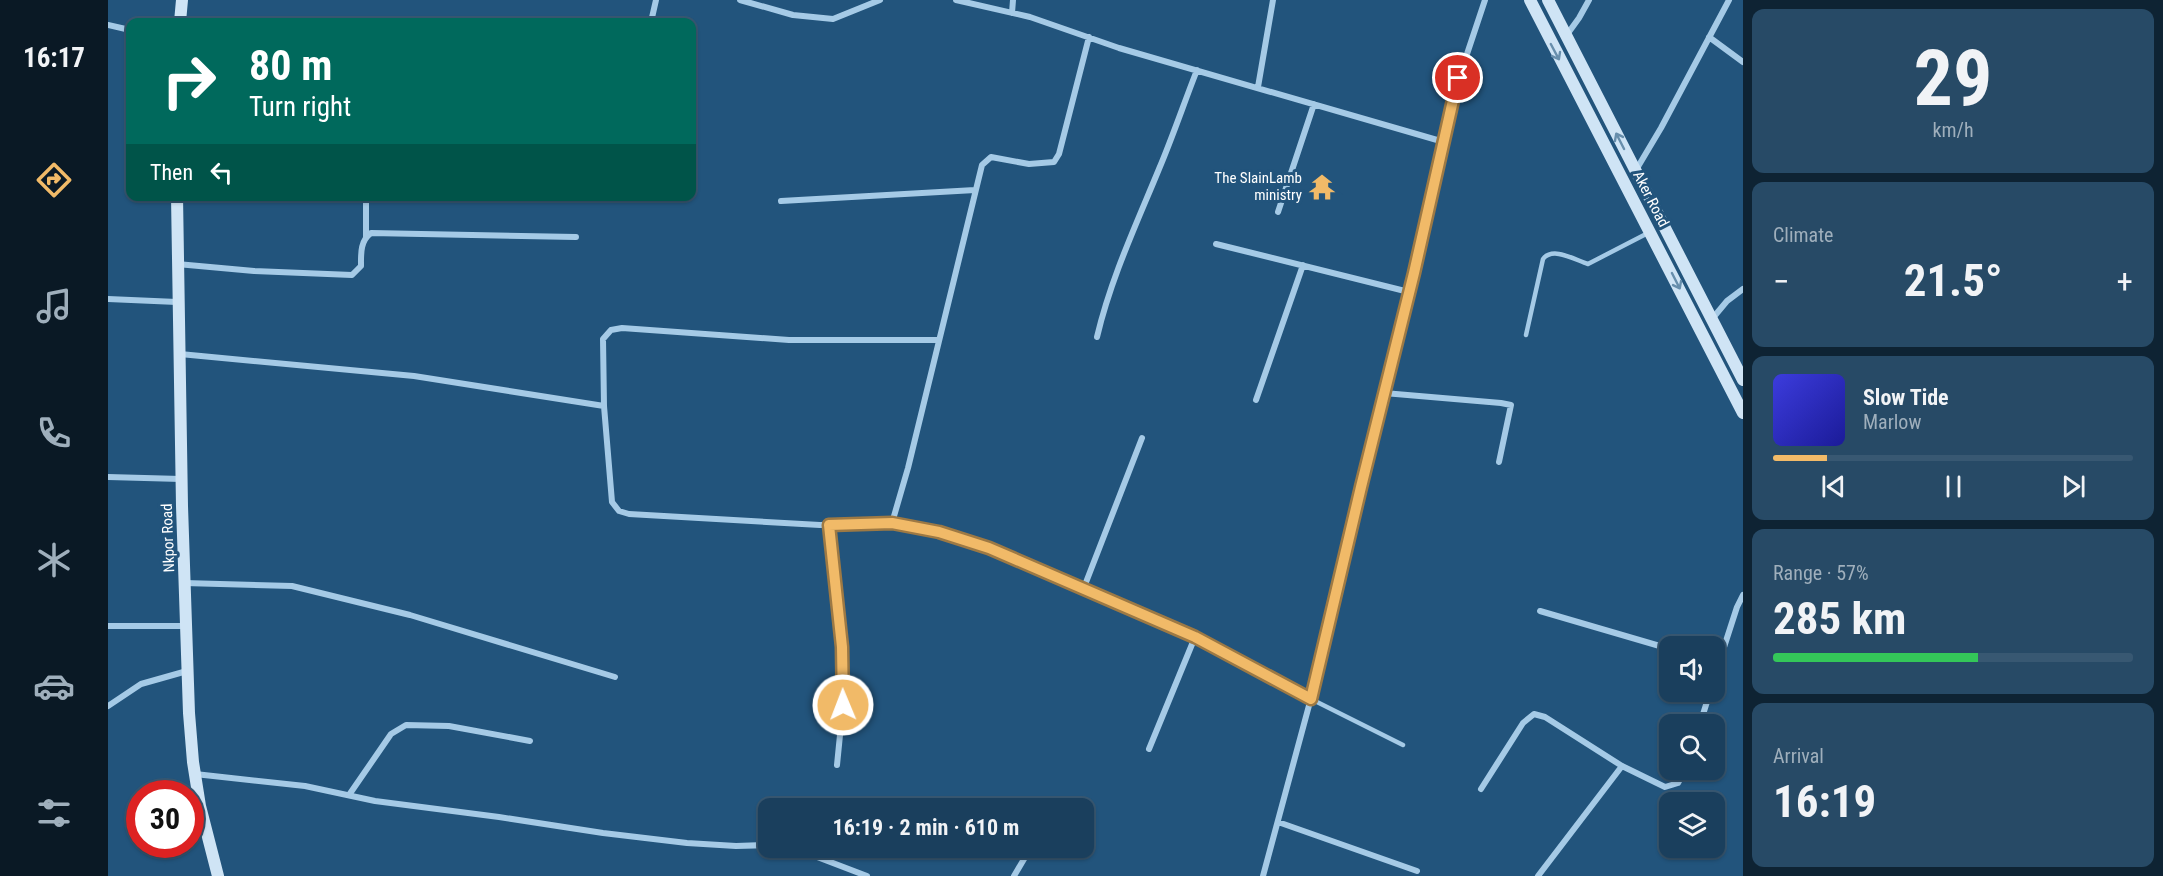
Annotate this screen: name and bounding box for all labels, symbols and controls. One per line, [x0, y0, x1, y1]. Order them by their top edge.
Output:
text: 29 [1914, 33, 1992, 124]
text: 80 m [249, 41, 332, 90]
text: 16:17 [23, 42, 85, 74]
icon: right [150, 42, 228, 120]
one-way arrow [1550, 43, 1562, 61]
pin [1432, 52, 1483, 103]
icon: arrive [1441, 61, 1474, 94]
text: Turn right [249, 91, 351, 123]
text: km/h [1932, 118, 1974, 142]
one-way arrow [1614, 133, 1626, 150]
icon: left [205, 156, 238, 189]
icon: directions [33, 159, 75, 201]
text: Then [150, 160, 193, 185]
street label: Aker Road [1629, 168, 1673, 230]
place label: The SlainLamb ministry [1214, 169, 1302, 204]
temple icon: The SlainLamb ministry [1307, 172, 1337, 202]
text: Climate [1773, 223, 1833, 247]
text: 21.5° [1904, 254, 2002, 307]
text: − [1773, 262, 1790, 301]
text: + [2117, 262, 2133, 301]
one-way arrow [1670, 271, 1682, 289]
icon: music [33, 285, 75, 327]
text: Slow Tide [1863, 385, 1949, 410]
text: Marlow [1863, 410, 1921, 434]
icon: phone [33, 412, 75, 454]
icon: previous [1817, 470, 1850, 503]
icon: pause [1937, 470, 1970, 503]
icon: next [2057, 470, 2090, 503]
street label: Nkpor Road [158, 503, 178, 573]
icon: climate [33, 539, 75, 581]
text: Range · 57% [1773, 561, 1869, 585]
text: 285 km [1773, 592, 1906, 645]
map controls [1659, 636, 1725, 858]
button: sound [1659, 636, 1725, 702]
icon: car [33, 665, 75, 707]
position arrow [811, 673, 875, 737]
button: search [1659, 714, 1725, 780]
text: Arrival [1773, 744, 1824, 768]
text: 16:19 [1773, 775, 1876, 828]
speed limit sign: 30 [126, 780, 204, 858]
icon: filters [33, 792, 75, 834]
button: layers [1659, 792, 1725, 858]
text: 16:19 · 2 min · 610 m [833, 815, 1019, 840]

